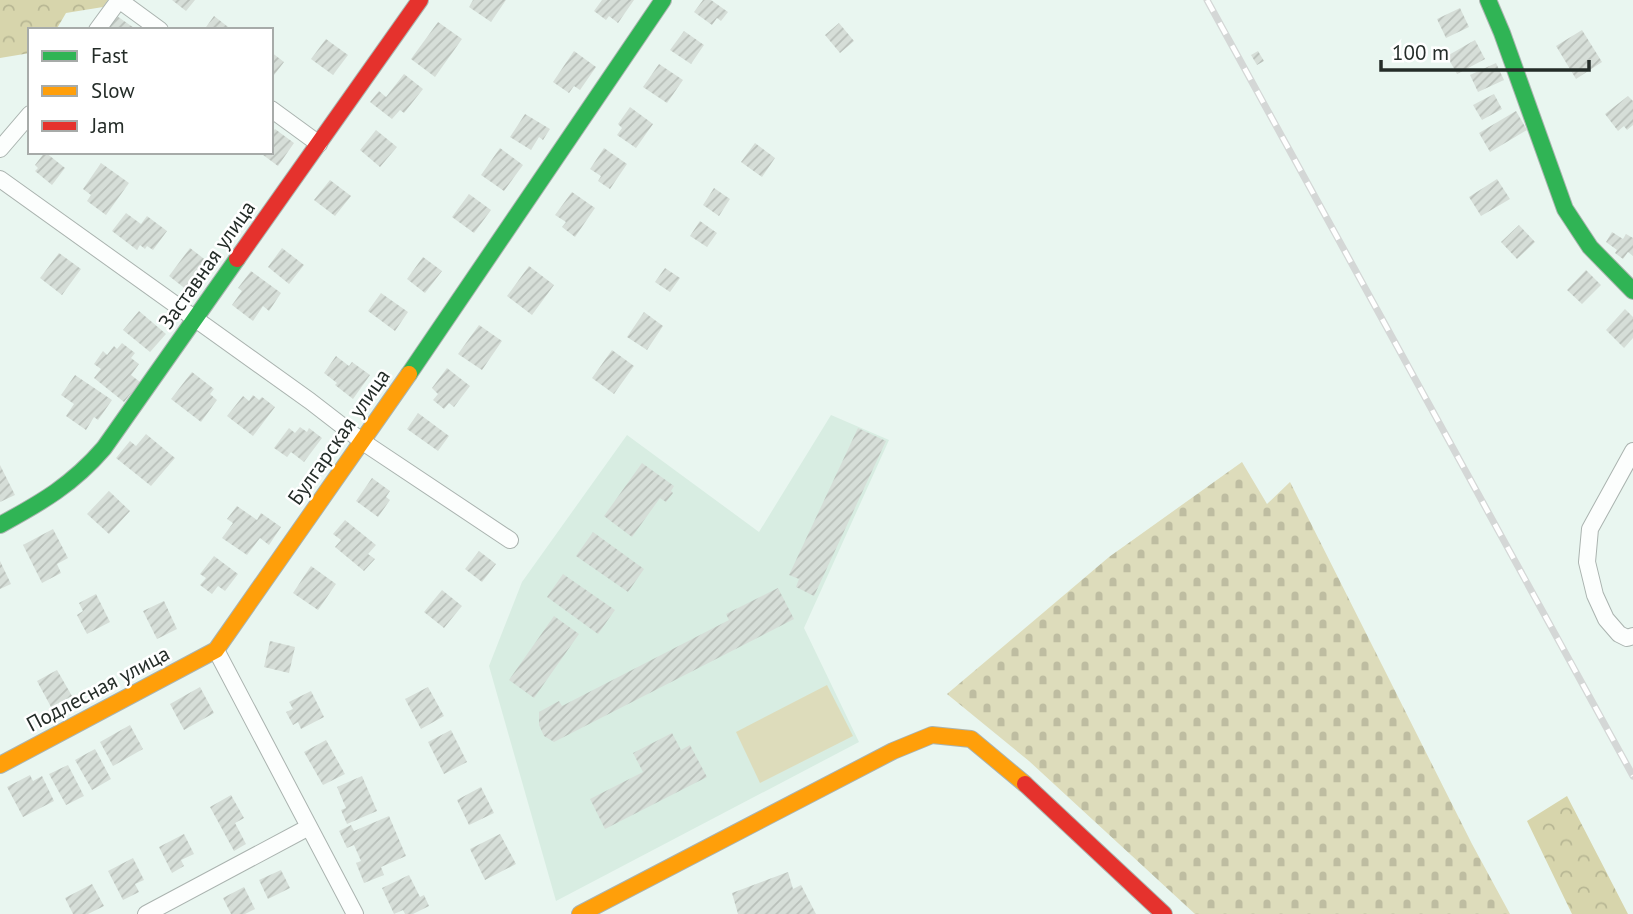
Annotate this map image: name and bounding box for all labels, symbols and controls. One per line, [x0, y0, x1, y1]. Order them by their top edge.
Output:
legend [28, 28, 273, 154]
scale bar [1381, 28, 1589, 72]
text: 100 m [1392, 39, 1449, 66]
text: Fast [91, 42, 128, 69]
text: Slow [91, 77, 135, 104]
text: Jam [90, 112, 125, 139]
street label: Заставная улица [152, 195, 261, 334]
street label: Булгарская улица [282, 363, 396, 510]
street label: Подлесная улица [22, 639, 174, 738]

